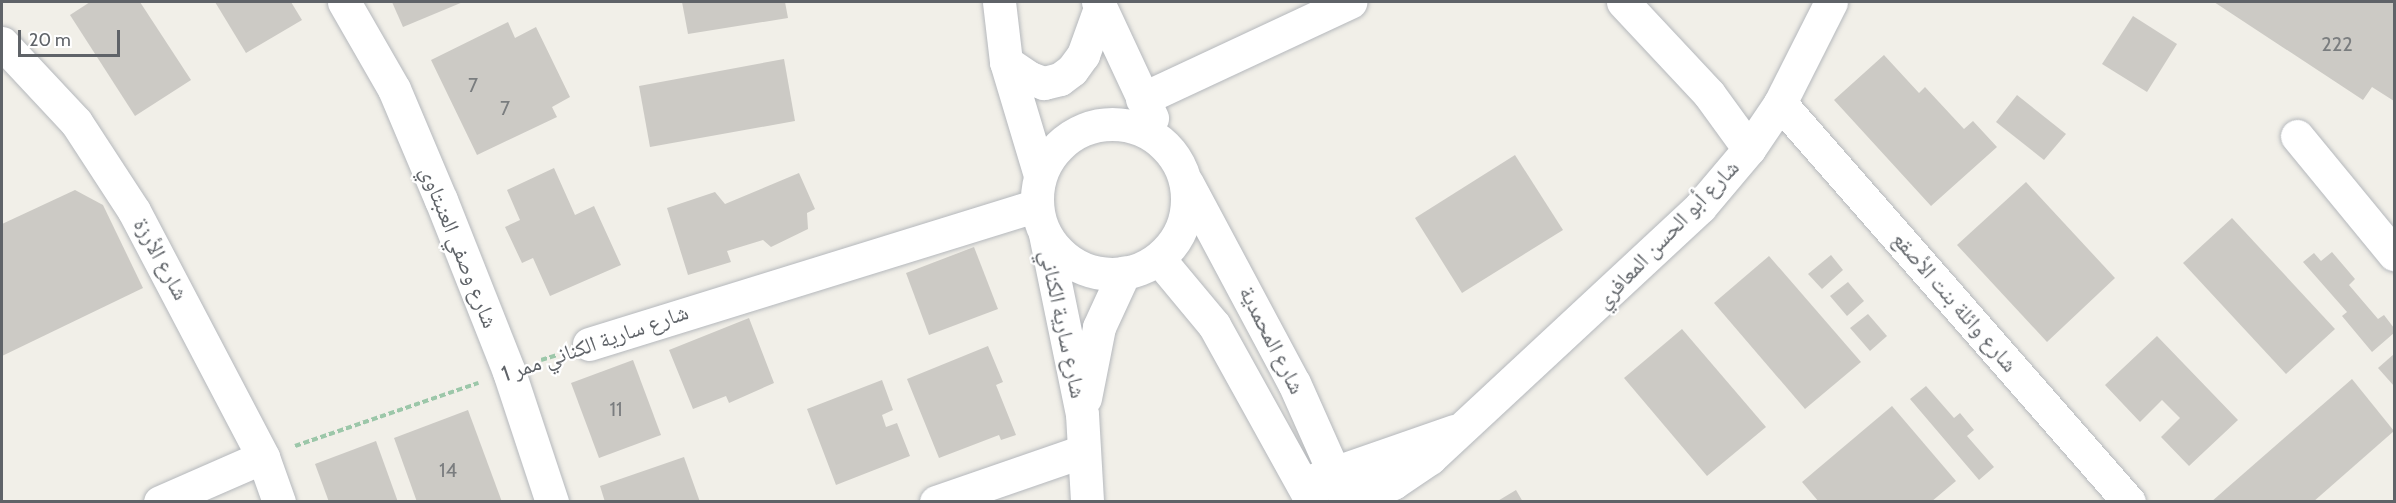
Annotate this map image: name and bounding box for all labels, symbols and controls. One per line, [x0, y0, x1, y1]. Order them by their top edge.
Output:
scale bar [21, 18, 123, 56]
text: 20 m [29, 29, 71, 51]
house number: 222 [2321, 32, 2353, 56]
house number: 7 [468, 73, 478, 97]
house number: 7 [500, 96, 510, 120]
street label: شارع أبو الحسن المعافري [1590, 154, 1744, 314]
street label: شارع وصفي العنبتاوي [415, 162, 503, 332]
street label: شارع الأرزة [128, 214, 194, 304]
street label: شارع وائلة بنت الأصقع [1887, 227, 2023, 377]
street label: شارع سارية الكناني [1034, 247, 1092, 401]
street label: شارع المحمدية [1234, 282, 1310, 398]
street label: شارع سارية الكناني ممر 1 [498, 299, 692, 387]
house number: 11 [609, 397, 623, 421]
house number: 14 [439, 458, 457, 482]

